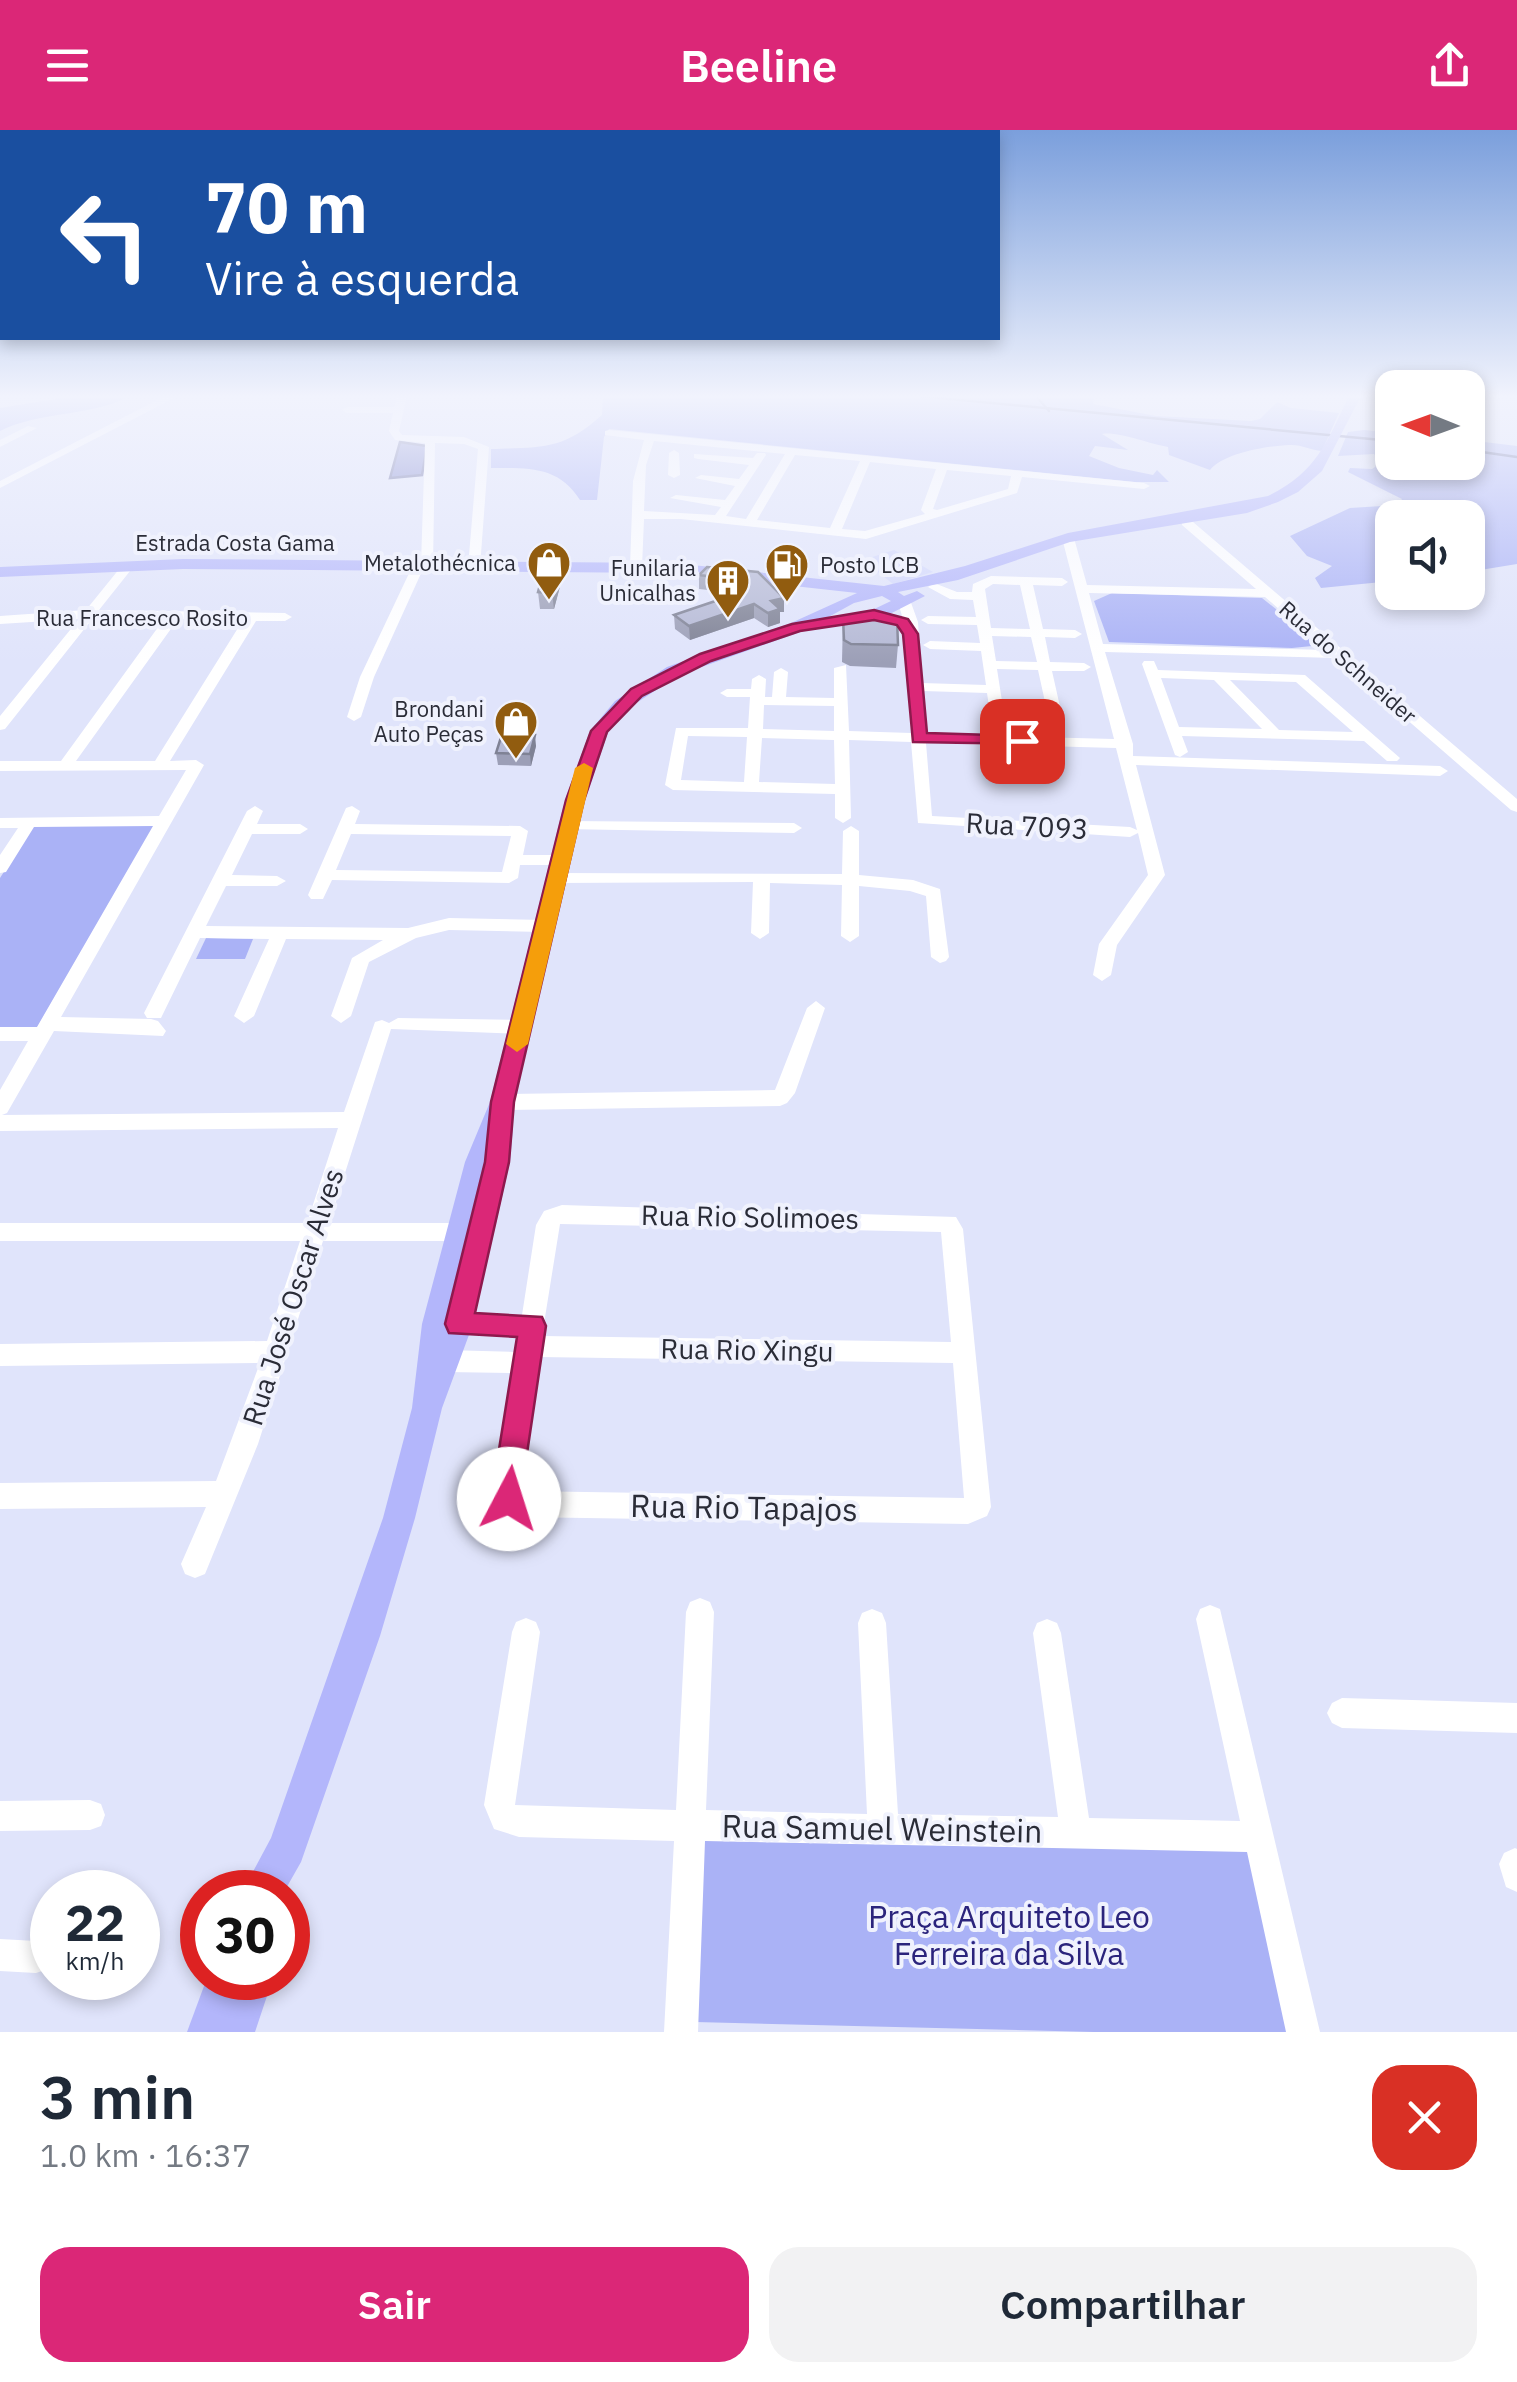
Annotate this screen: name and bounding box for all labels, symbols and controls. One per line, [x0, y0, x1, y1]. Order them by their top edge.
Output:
text: Beeline [680, 36, 837, 94]
icon: menu [40, 38, 95, 93]
icon: share [1422, 38, 1477, 93]
text: 70 m [205, 161, 368, 252]
icon: left [40, 170, 170, 300]
text: Vire à esquerda [205, 249, 519, 307]
north arrow [1375, 370, 1485, 480]
map controls [1375, 370, 1485, 610]
button: sound [1375, 500, 1485, 610]
street label: Estrada Costa Gama [135, 528, 335, 557]
shop icon: Metalothécnica [526, 540, 572, 601]
fuel station icon: Posto LCB [764, 542, 810, 603]
place label: Metalothécnica [364, 548, 516, 577]
place label: Posto LCB [820, 550, 919, 579]
place label: Funilaria Unicalhas [599, 553, 696, 607]
building icon: Funilaria Unicalhas [705, 558, 751, 619]
street label: Rua do Schneider [1273, 594, 1423, 729]
street label: Rua Francesco Rosito [36, 603, 248, 632]
place label: Brondani Auto Peças [374, 694, 484, 748]
shop icon: Brondani Auto Peças [493, 699, 539, 760]
pin [980, 699, 1065, 784]
icon: arrive [995, 714, 1050, 769]
street label: Rua 7093 [965, 804, 1089, 847]
street label: Rua José Oscar Alves [233, 1164, 352, 1430]
street label: Rua Rio Solimoes [641, 1196, 859, 1237]
street label: Rua Rio Xingu [660, 1329, 834, 1370]
position arrow [457, 1447, 561, 1551]
street label: Rua Rio Tapajos [630, 1484, 858, 1530]
street label: Rua Samuel Weinstein [721, 1804, 1043, 1852]
speed limit sign: 30 [180, 1870, 310, 2000]
text: 22 [65, 1890, 125, 1955]
park label: Praça Arquiteto Leo Ferreira da Silva [868, 1895, 1150, 1974]
text: km/h [66, 1944, 124, 1977]
text: 3 min [40, 2057, 195, 2136]
button: close [1372, 2065, 1477, 2170]
text: 1.0 km · 16:37 [40, 2134, 251, 2176]
button: Sair [40, 2247, 749, 2362]
button: Compartilhar [769, 2247, 1477, 2362]

